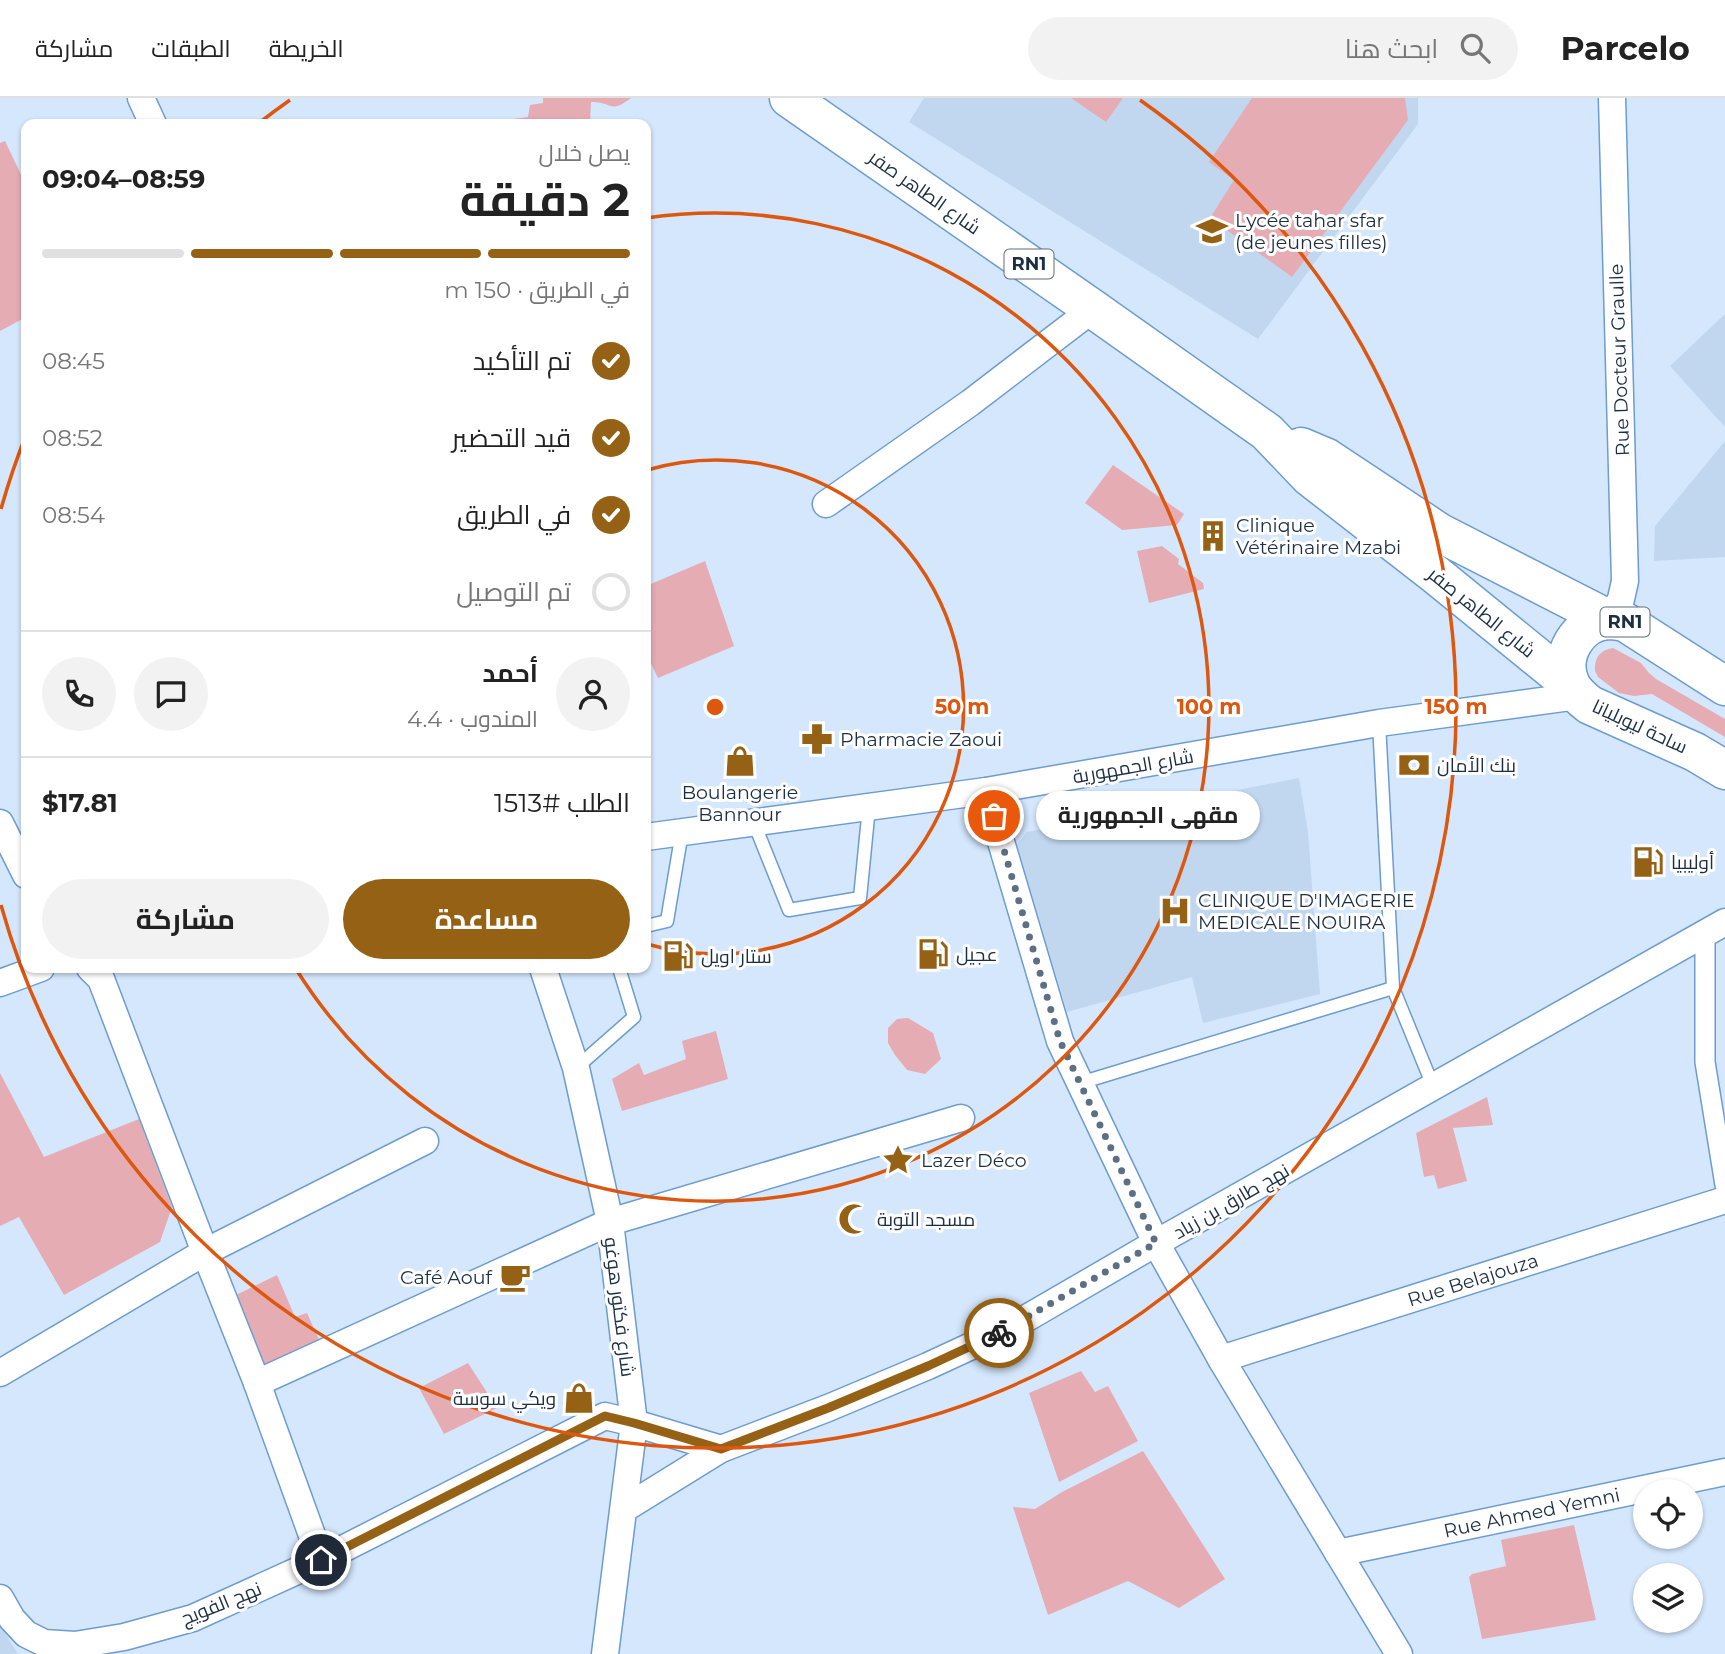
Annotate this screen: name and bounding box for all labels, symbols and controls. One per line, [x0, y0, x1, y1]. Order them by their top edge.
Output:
search box [1028, 17, 1518, 80]
text: Parcelo [1560, 28, 1690, 68]
icon: search [1456, 29, 1494, 67]
text: ابحث هنا [1345, 33, 1438, 65]
text: مشاركة [35, 34, 113, 63]
text: الطبقات [151, 34, 231, 63]
text: الخريطة [269, 34, 344, 63]
text: يصل خلال [539, 139, 630, 167]
street label: شارع الطاهر صفر [862, 145, 985, 241]
text: 08:59–09:04 [42, 163, 205, 195]
text: 2 دقيقة [460, 171, 630, 228]
place label: Lycée tahar sfar (de jeunes filles) [1235, 209, 1387, 254]
school or university icon: Lycée tahar sfar (de jeunes filles) [1195, 214, 1229, 248]
road number: RN1 [1004, 250, 1054, 279]
street label: Rue Docteur Graulle [1605, 263, 1634, 457]
text: في الطريق · 150 m [444, 276, 630, 304]
icon: check [592, 342, 630, 380]
text: تم التأكيد [473, 345, 571, 377]
text: 08:45 [42, 347, 105, 375]
icon: check [592, 419, 630, 457]
text: قيد التحضير [452, 422, 571, 454]
text: 08:52 [42, 424, 103, 452]
icon: check [592, 496, 630, 534]
text: في الطريق [457, 499, 571, 531]
text: 08:54 [42, 501, 105, 529]
place label: Clinique Vétérinaire Mzabi [1236, 514, 1401, 559]
building icon: Clinique Vétérinaire Mzabi [1196, 519, 1230, 553]
street label: شارع الطاهر صفر [1421, 562, 1540, 664]
text: تم التوصيل [456, 576, 571, 608]
road number: RN1 [1600, 608, 1650, 636]
button: phone [42, 657, 116, 731]
button: chat [134, 657, 208, 731]
text: أحمد [482, 657, 538, 689]
button: person [556, 657, 630, 731]
text: 50 m [935, 694, 989, 719]
text: 100 m [1177, 694, 1241, 719]
text: 150 m [1425, 694, 1487, 719]
street label: ساحة ليوبليانا [1589, 694, 1691, 759]
centre of rings [703, 695, 727, 719]
text: المندوب · 4.4 [407, 705, 538, 733]
pharmacy icon: Pharmacie Zaoui [800, 722, 834, 756]
place label: Pharmacie Zaoui [840, 728, 1002, 751]
shop icon: Boulangerie Bannour [723, 744, 757, 778]
street label: شارع الجمهورية [1071, 745, 1196, 790]
bank icon: بنك الأمان [1397, 748, 1431, 782]
place label: بنك الأمان [1437, 754, 1516, 777]
place label: Boulangerie Bannour [682, 781, 798, 826]
pin [964, 786, 1024, 846]
text: $17.81 [42, 787, 118, 819]
text: الطلب #1513 [494, 787, 630, 819]
callout: مقهى الجمهورية [1036, 792, 1260, 840]
icon: bag [975, 797, 1013, 835]
text: مقهى الجمهورية [1058, 801, 1238, 829]
fuel station icon: أوليبيا [1631, 845, 1665, 879]
place label: أوليبيا [1671, 851, 1714, 874]
button: مشاركة [42, 879, 329, 959]
button: مساعدة [343, 879, 630, 959]
place label: CLINIQUE D'IMAGERIE MEDICALE NOUIRA [1198, 889, 1414, 934]
hospital icon: CLINIQUE D'IMAGERIE MEDICALE NOUIRA [1158, 894, 1192, 928]
fuel station icon: عجيل [916, 937, 950, 971]
fuel station icon: ستار اويل [661, 939, 695, 973]
place label: عجيل [956, 943, 998, 966]
place label: ستار اويل [701, 945, 772, 968]
place icon: Lazer Déco [881, 1143, 915, 1177]
place label: Lazer Déco [921, 1149, 1027, 1172]
street label: نهج طارق بن زياد [1169, 1159, 1294, 1246]
mosque icon: مسجد التوبة [837, 1202, 871, 1236]
place label: مسجد التوبة [877, 1208, 975, 1231]
street label: شارع فكتور هوغو [598, 1236, 639, 1379]
street label: Rue Belajouza [1405, 1249, 1541, 1311]
cafe icon: Café Aouf [498, 1260, 532, 1294]
place label: Café Aouf [400, 1266, 494, 1289]
courier [964, 1298, 1034, 1368]
icon: bike [980, 1314, 1018, 1352]
shop icon: ويكي سوسة [562, 1381, 596, 1415]
place label: ويكي سوسة [453, 1387, 556, 1413]
map controls [1633, 1479, 1703, 1633]
button: locate [1633, 1479, 1703, 1549]
street label: Rue Ahmed Yemni [1442, 1483, 1622, 1543]
pin [291, 1530, 351, 1590]
icon: home [302, 1541, 340, 1579]
button: layers [1633, 1563, 1703, 1633]
street label: نهج الفويج [177, 1577, 266, 1632]

